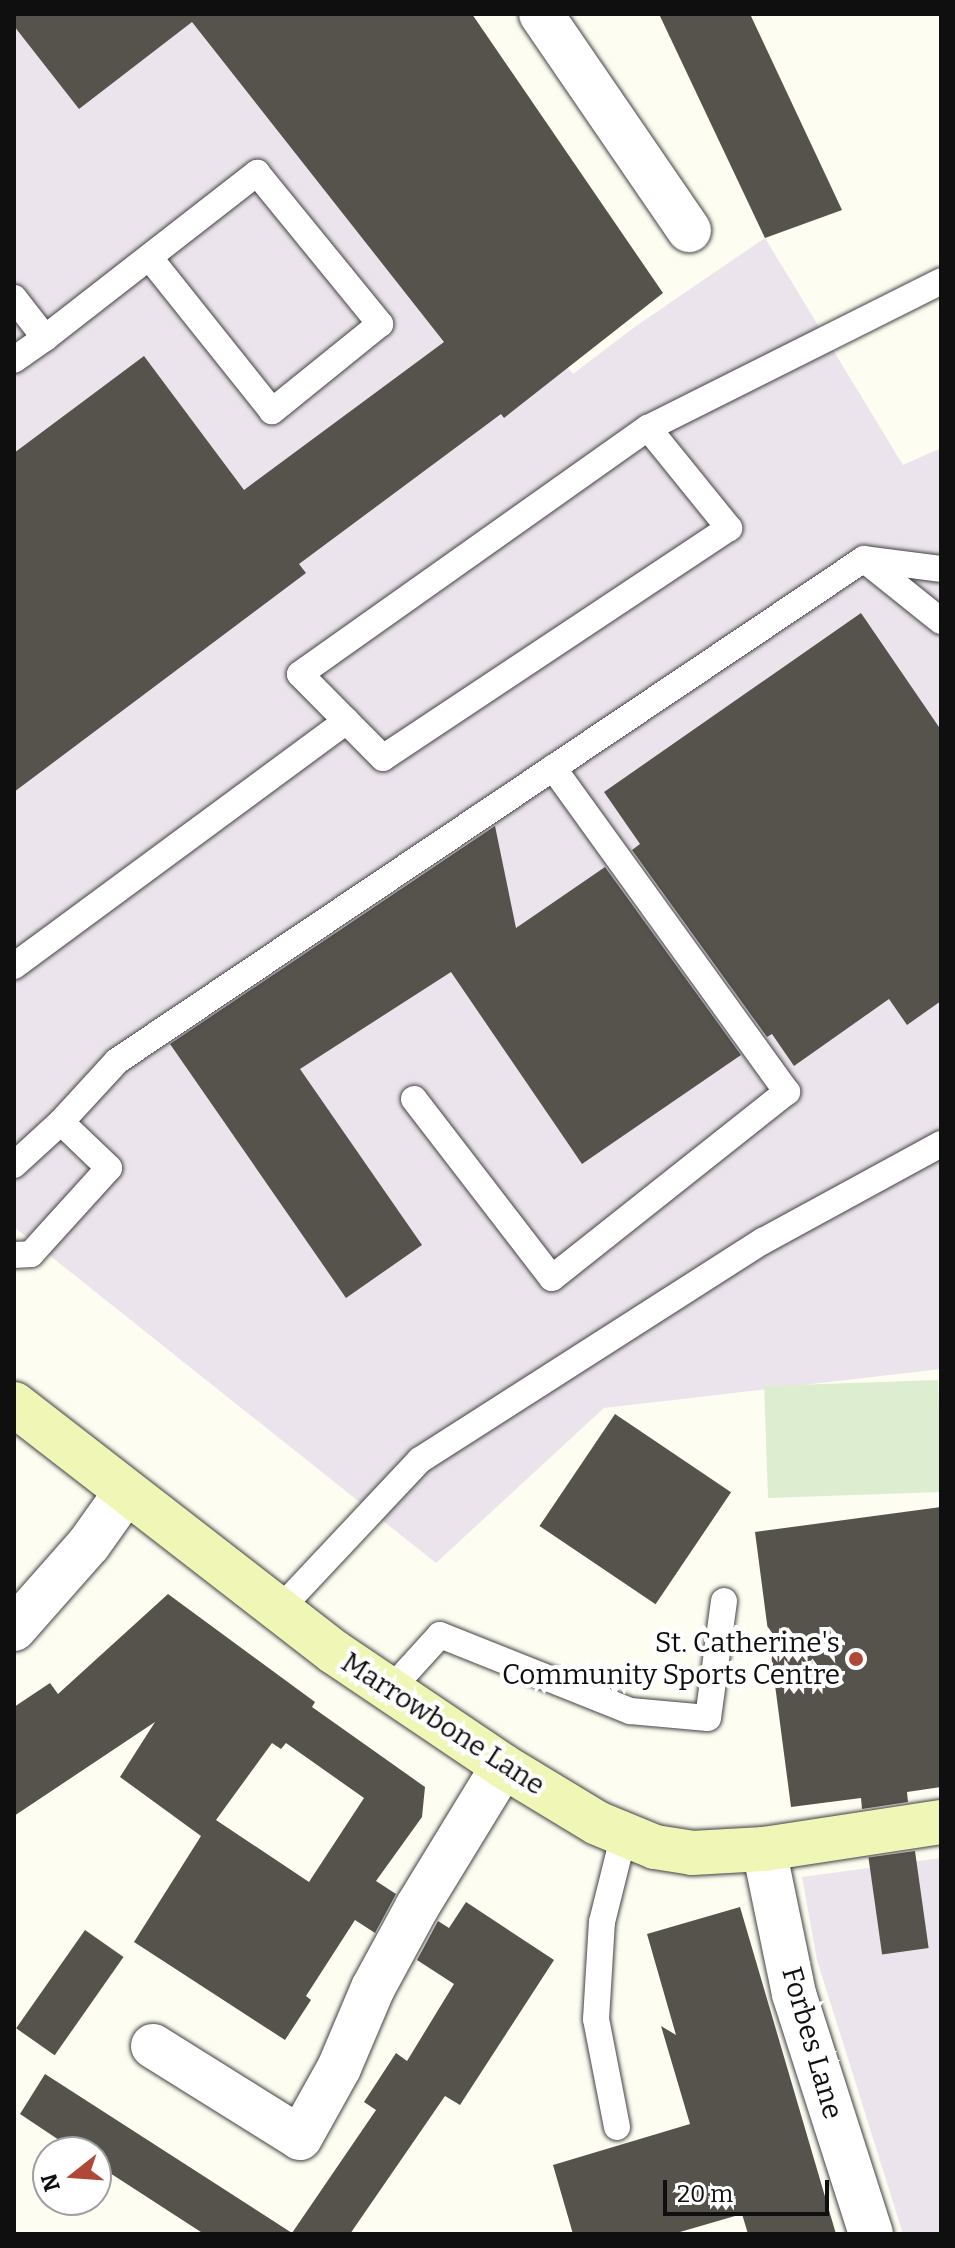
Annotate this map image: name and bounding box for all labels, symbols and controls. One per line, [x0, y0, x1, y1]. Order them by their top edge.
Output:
place label: St. Catherine's Community Sports Centre [502, 1626, 840, 1692]
street label: Marrowbone Lane [335, 1646, 551, 1802]
marker: St. Catherine's Community Sports Centre [847, 1650, 865, 1668]
street label: Forbes Lane [774, 1963, 850, 2123]
north arrow [32, 2136, 112, 2216]
scale bar [667, 2164, 833, 2214]
text: N [35, 2171, 66, 2195]
text: 20 m [677, 2180, 733, 2208]

